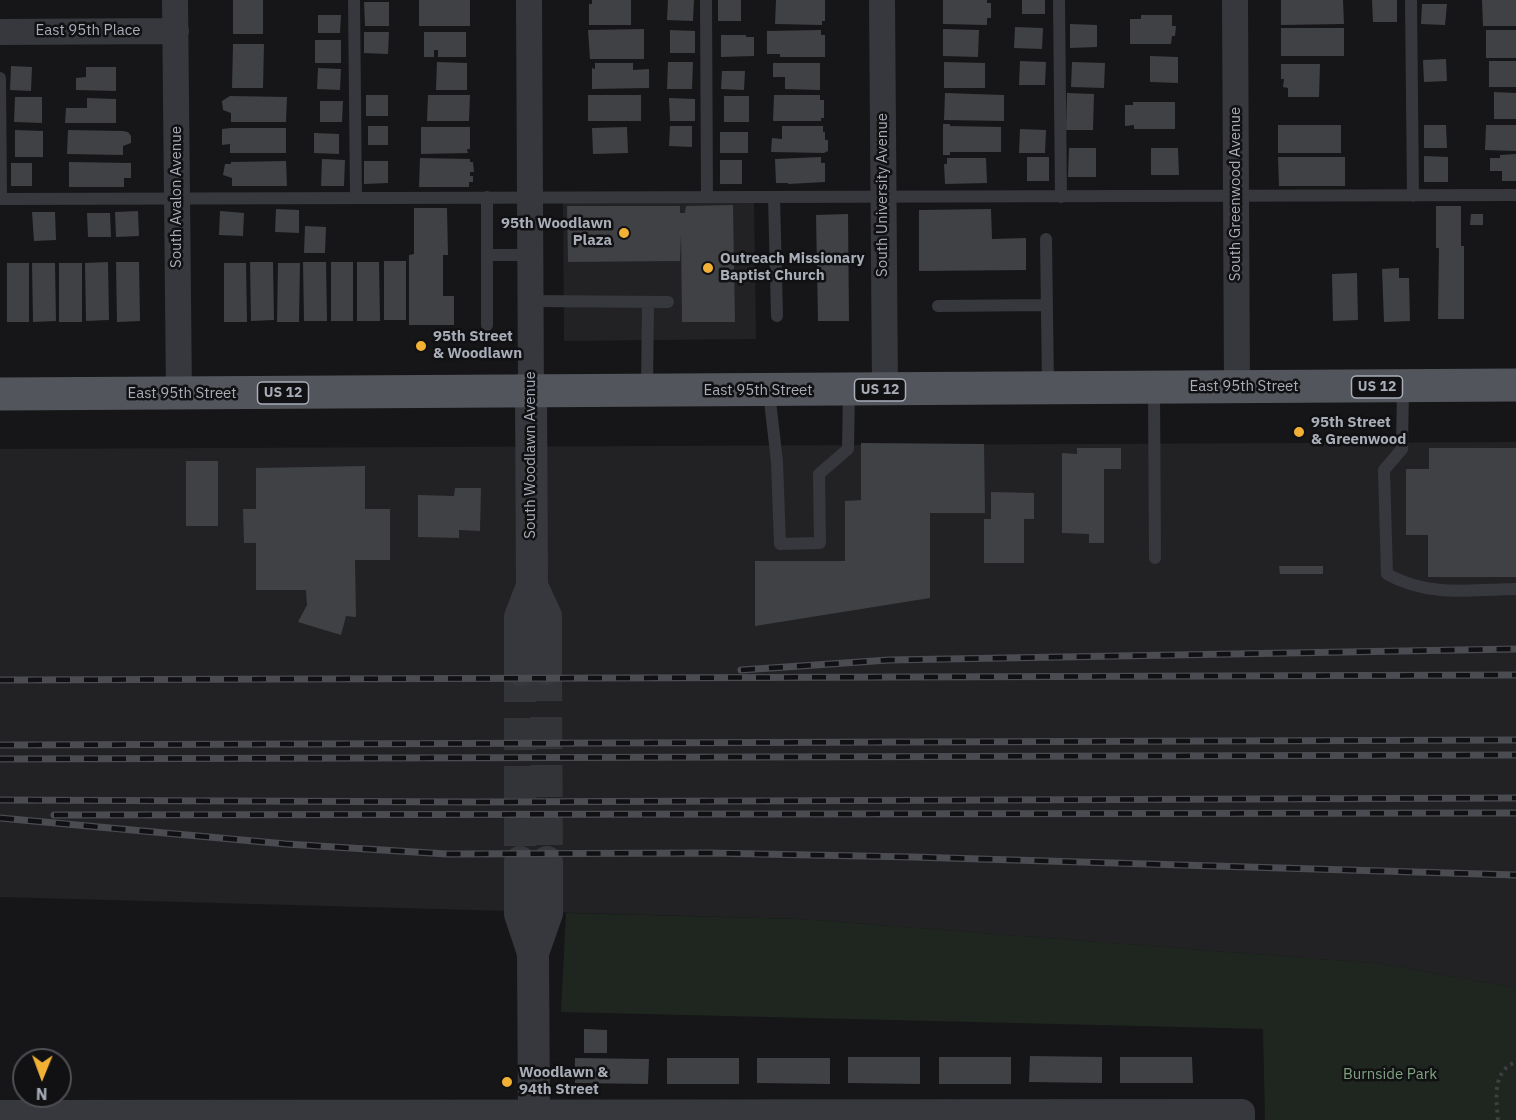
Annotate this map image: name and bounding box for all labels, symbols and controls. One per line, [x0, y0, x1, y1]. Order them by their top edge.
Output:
street label: East 95th Place [36, 22, 140, 40]
street label: South Greenwood Avenue [1227, 107, 1245, 281]
street label: South University Avenue [874, 113, 892, 277]
street label: South Avalon Avenue [168, 126, 186, 268]
place label: 95th Woodlawn Plaza [501, 215, 612, 250]
marker: 95th Woodlawn Plaza [617, 226, 631, 240]
place label: Outreach Missionary Baptist Church [720, 250, 865, 285]
marker: Outreach Missionary Baptist Church [701, 261, 715, 275]
place label: 95th Street & Woodlawn [433, 328, 522, 363]
marker: 95th Street & Woodlawn [414, 339, 428, 353]
street label: South Woodlawn Avenue [522, 371, 540, 539]
road number: US 12 [1352, 376, 1402, 398]
street label: East 95th Street [1189, 378, 1299, 396]
road number: US 12 [854, 379, 906, 401]
road number: US 12 [258, 382, 308, 404]
street label: East 95th Street [703, 382, 813, 400]
street label: East 95th Street [127, 385, 237, 403]
place label: 95th Street & Greenwood [1311, 414, 1406, 449]
marker: 95th Street & Greenwood [1292, 425, 1306, 439]
north arrow [12, 1048, 72, 1108]
place label: Woodlawn & 94th Street [519, 1064, 608, 1099]
park label: Burnside Park [1343, 1066, 1437, 1084]
marker: Woodlawn & 94th Street [500, 1075, 514, 1089]
text: N [36, 1084, 48, 1104]

